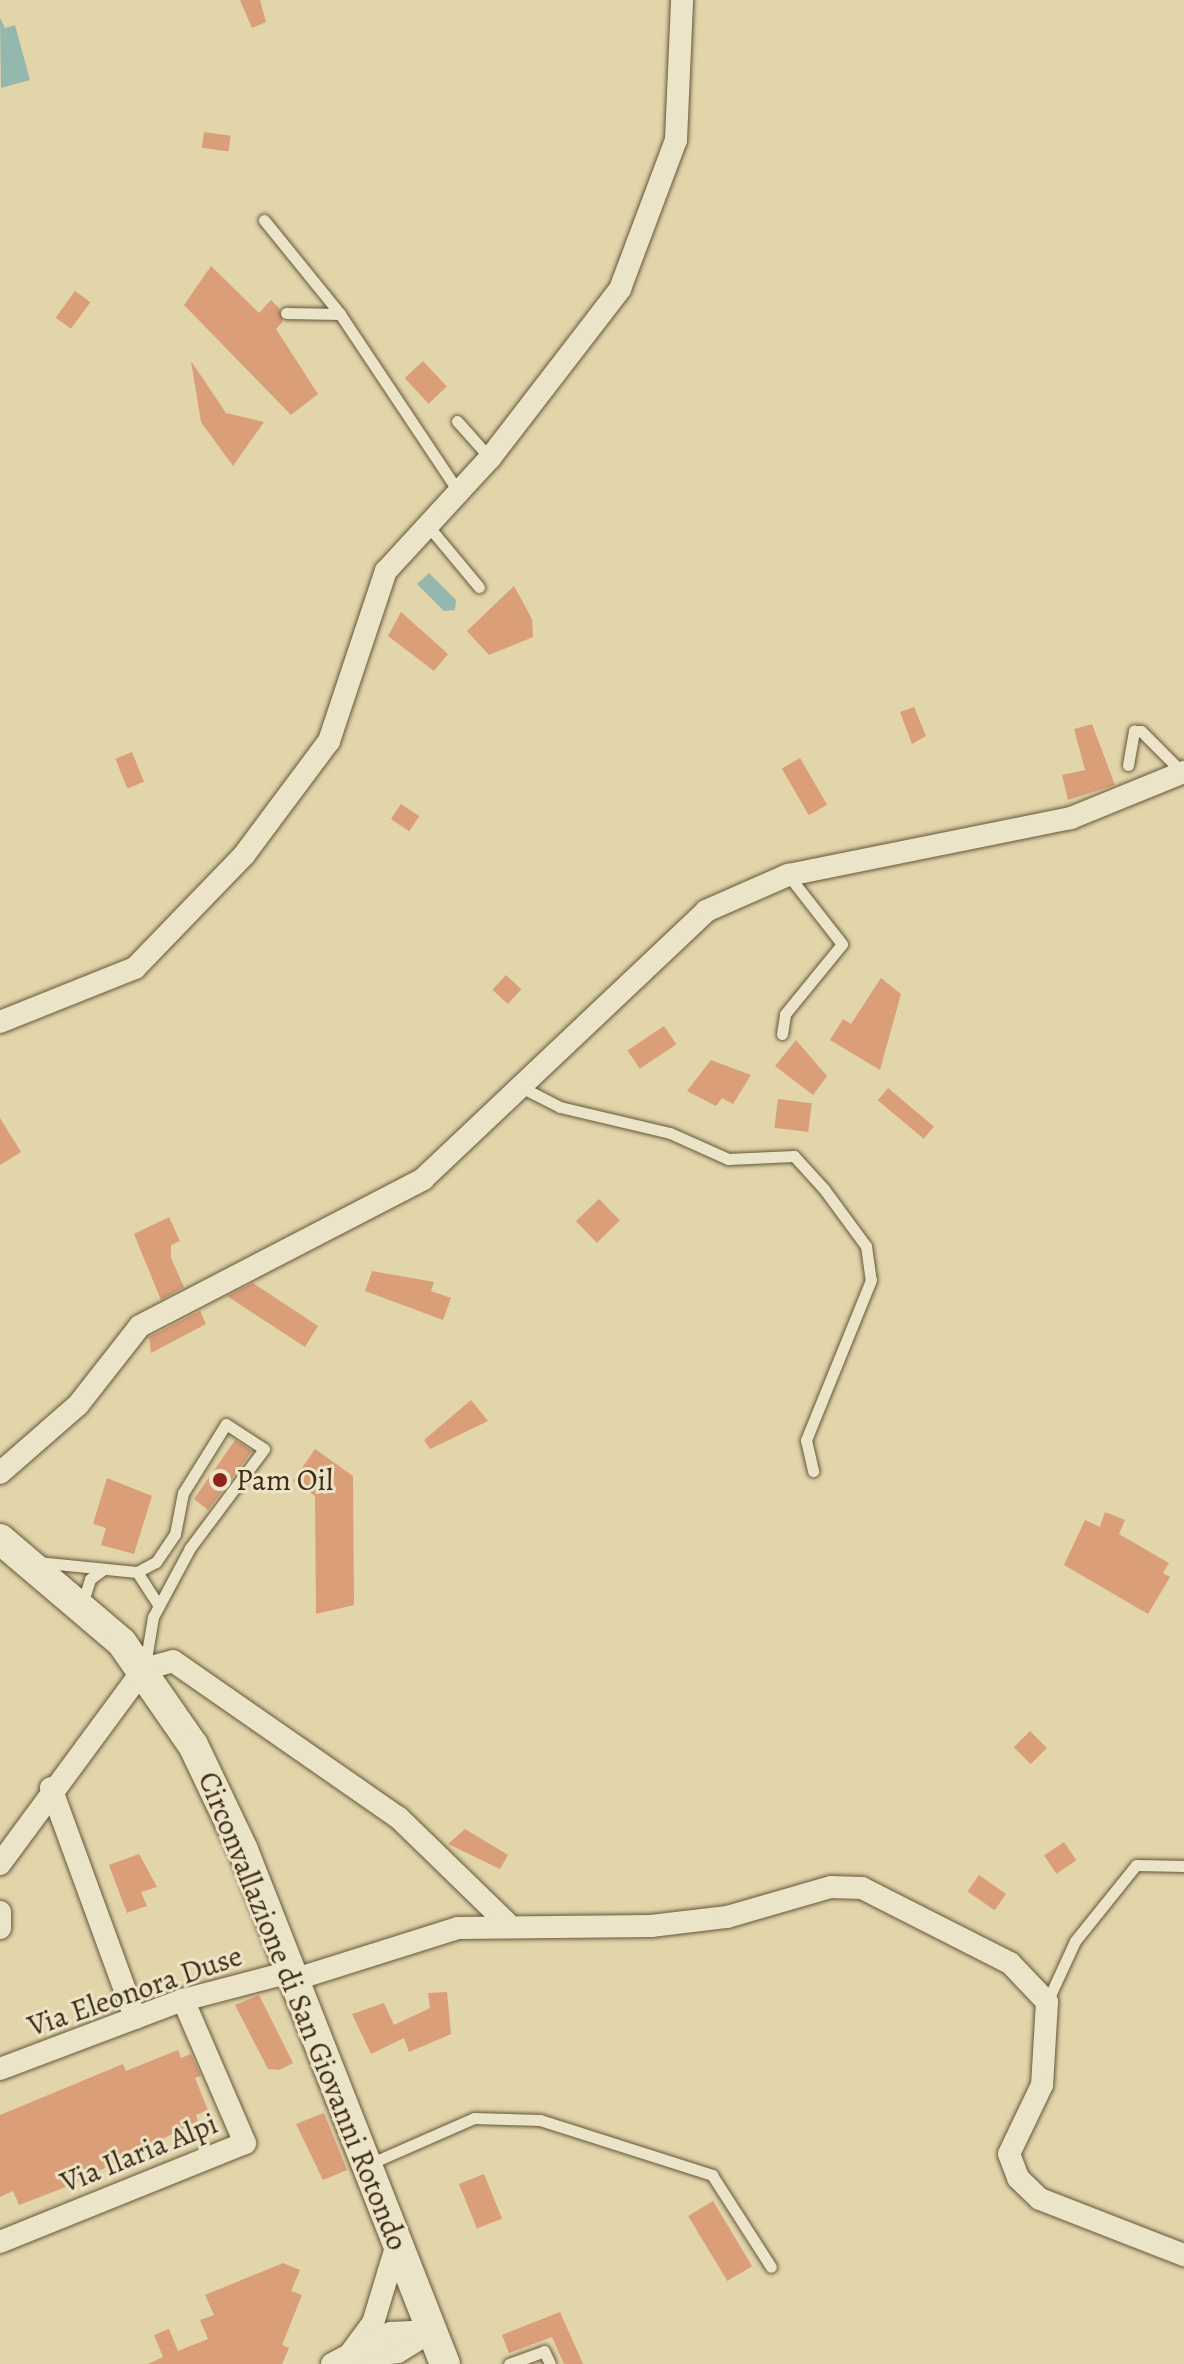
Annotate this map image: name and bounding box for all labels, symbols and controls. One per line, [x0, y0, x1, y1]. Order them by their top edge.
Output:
place label: Pam Oil [236, 1462, 333, 1498]
marker: Pam Oil [211, 1471, 229, 1489]
street label: Circonvallazione di San Giovanni Rotondo [190, 1767, 416, 2255]
street label: Via Eleonora Duse [23, 1937, 247, 2045]
street label: Via Ilaria Alpi [55, 2105, 223, 2201]

